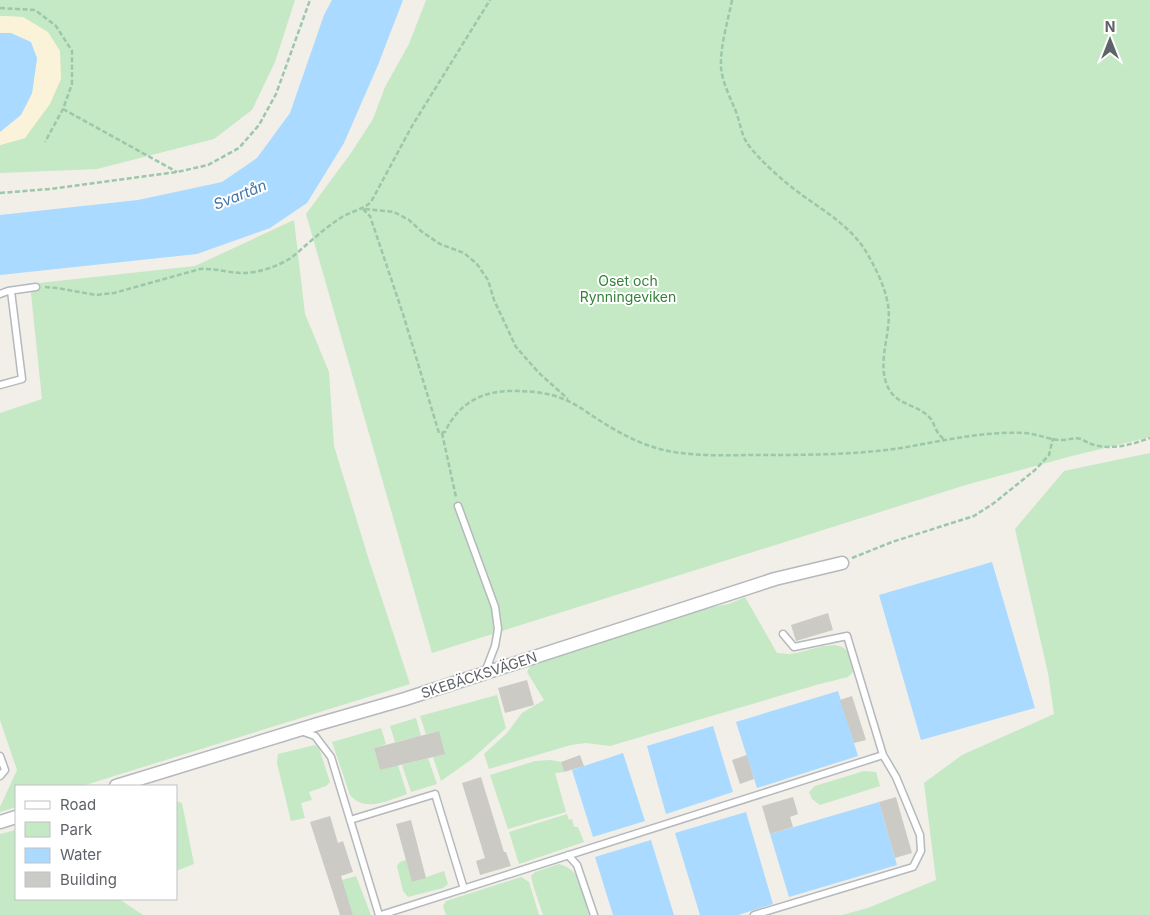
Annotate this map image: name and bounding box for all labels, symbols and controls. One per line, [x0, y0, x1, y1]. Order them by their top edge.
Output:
north arrow [1085, 15, 1135, 65]
text: N [1105, 18, 1115, 35]
water label: Svartån [210, 175, 269, 214]
park label: Oset och Rynningeviken [580, 272, 676, 305]
street label: SKEBÄCKSVÄGEN [419, 648, 539, 701]
legend [15, 785, 178, 900]
text: Road [60, 795, 96, 814]
text: Park [60, 820, 93, 839]
text: Water [60, 845, 102, 864]
text: Building [60, 870, 117, 889]

